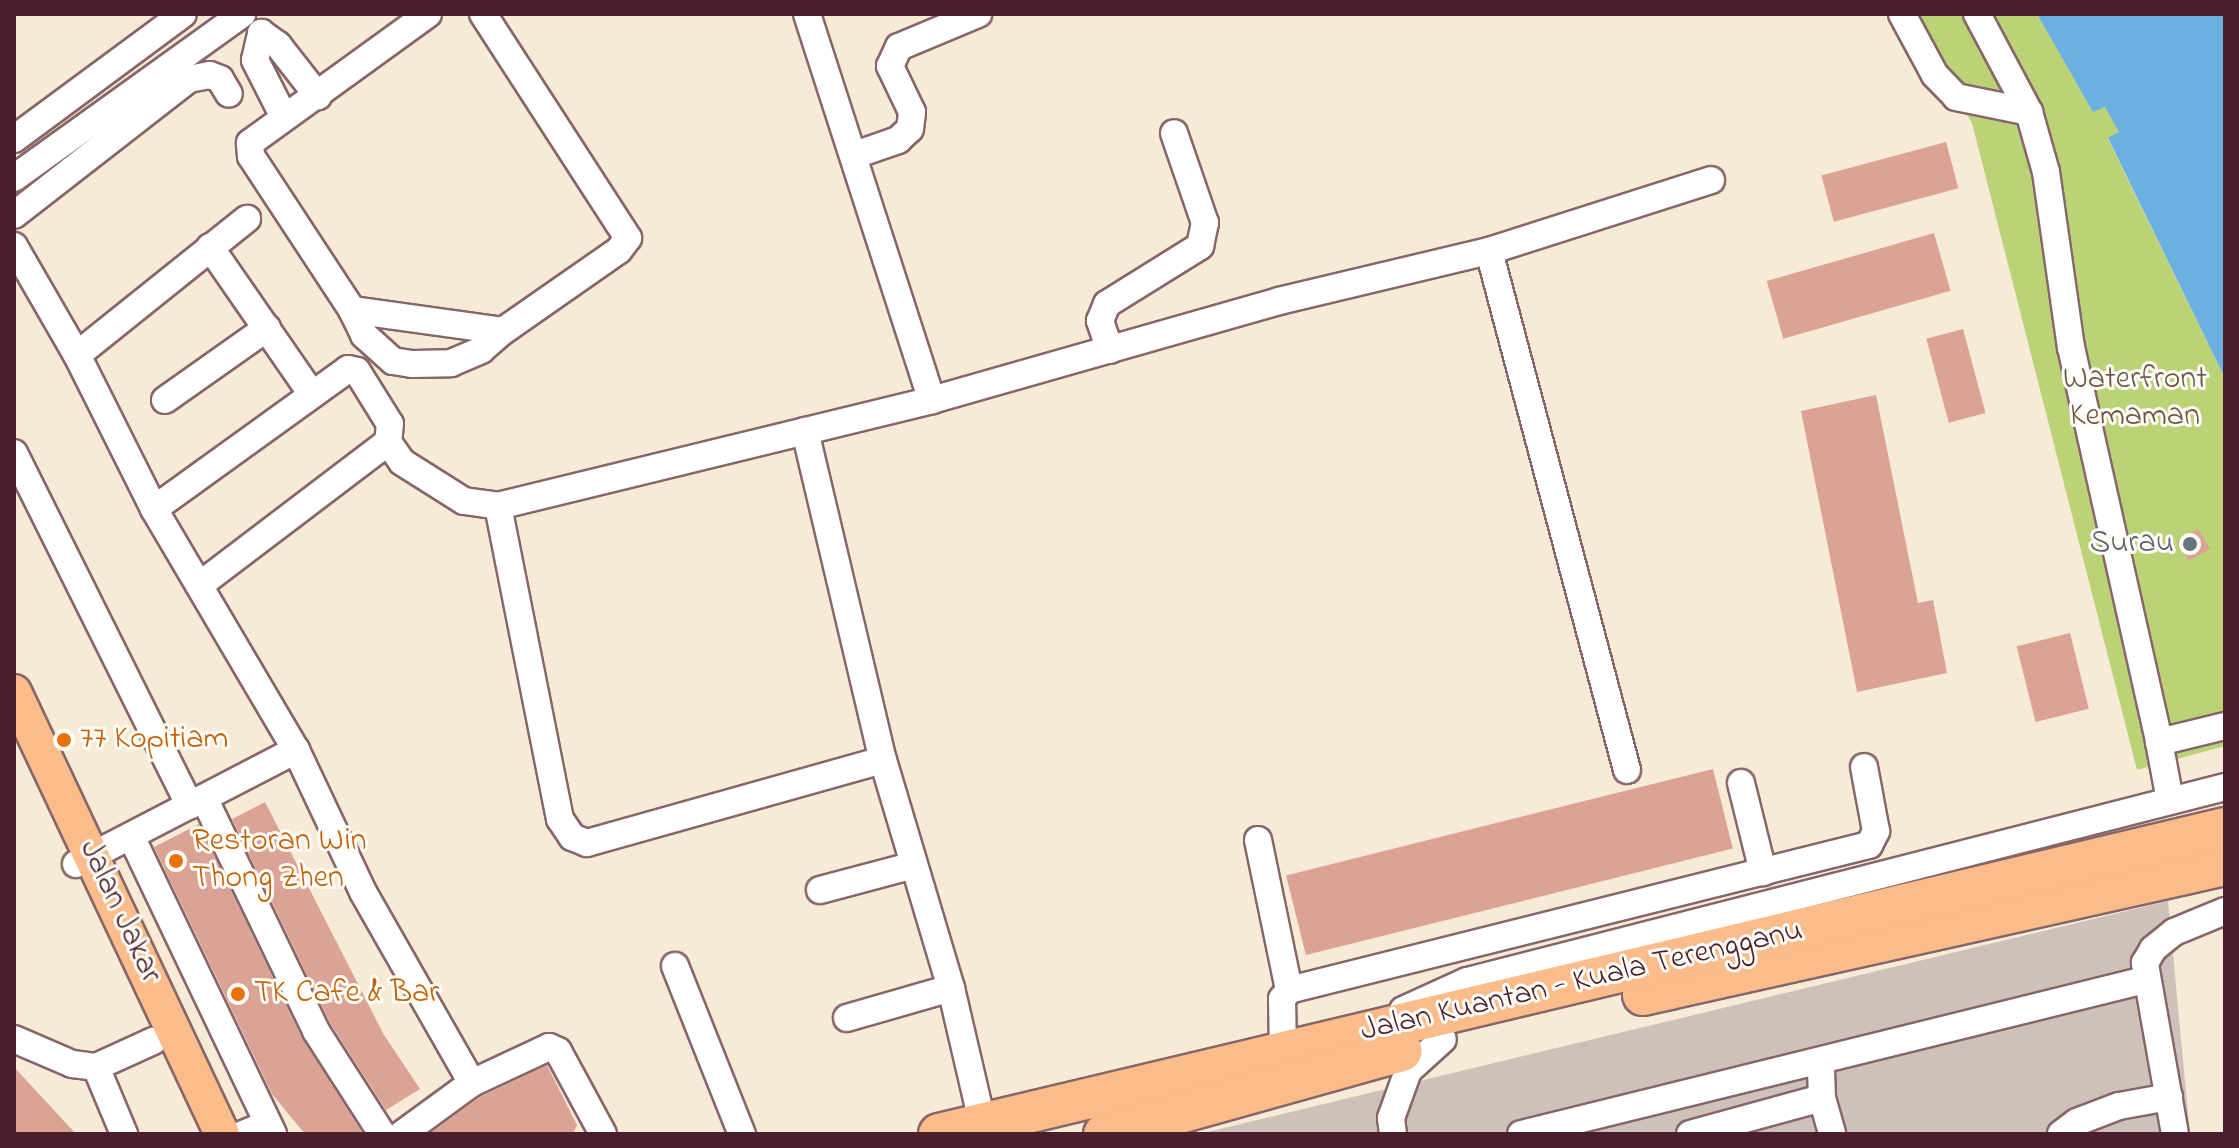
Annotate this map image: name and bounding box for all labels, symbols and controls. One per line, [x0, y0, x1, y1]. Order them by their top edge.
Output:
park label: Waterfront Kemaman [2063, 362, 2207, 437]
place label: Surau [2090, 525, 2174, 563]
marker: Surau [2181, 535, 2199, 553]
place label: 77 Kopitiam [80, 721, 228, 759]
marker: 77 Kopitiam [55, 731, 73, 749]
place label: Restoran Win Thong Zhen [192, 824, 367, 899]
street label: Jalan Jakar [69, 834, 169, 990]
marker: Restoran Win Thong Zhen [167, 852, 185, 870]
street label: Jalan Kuantan - Kuala Terengganu [1357, 912, 1807, 1052]
place label: TK Cafe & Bar [254, 975, 439, 1013]
marker: TK Cafe & Bar [229, 985, 247, 1003]

